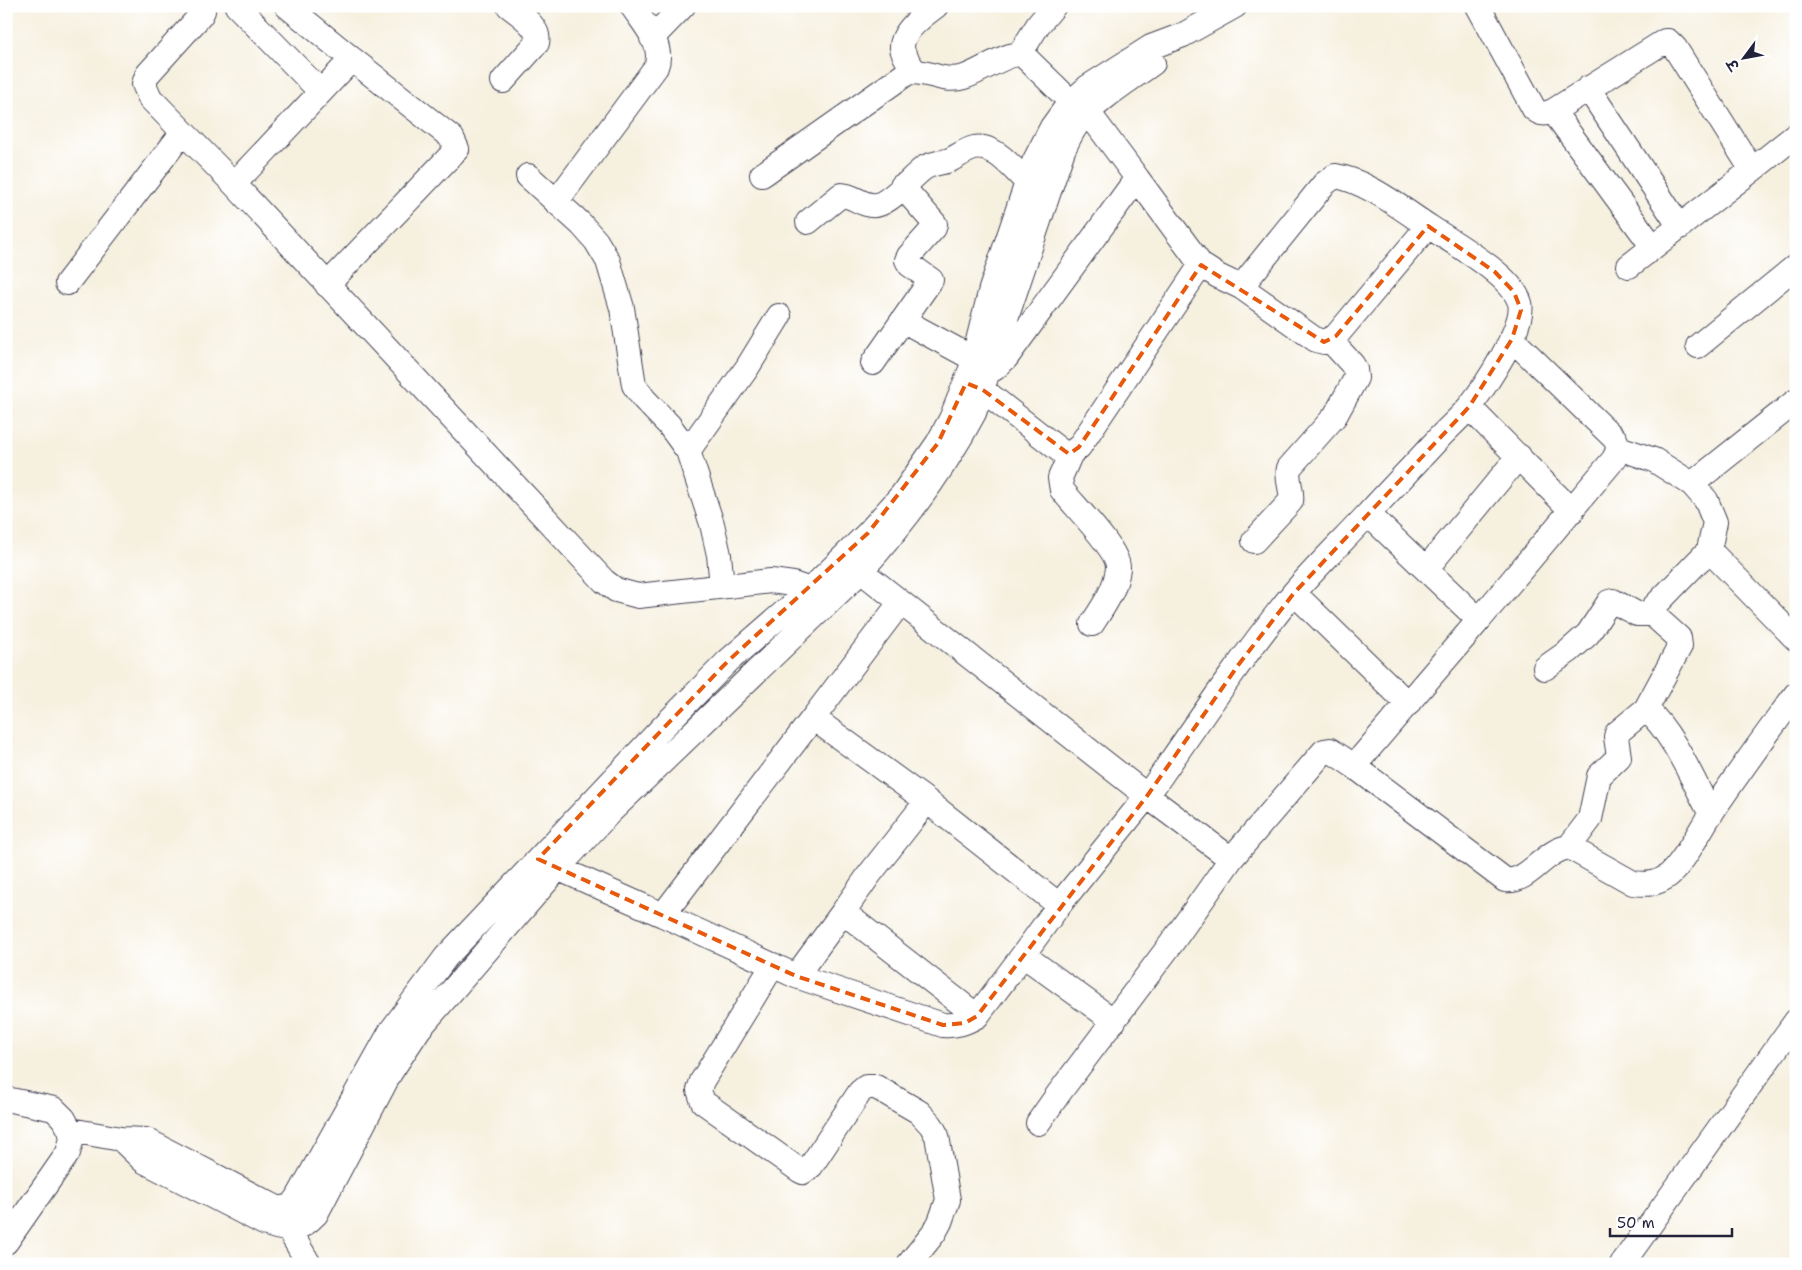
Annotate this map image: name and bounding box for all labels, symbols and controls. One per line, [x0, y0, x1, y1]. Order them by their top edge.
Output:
north arrow [1720, 32, 1770, 82]
text: उ [1722, 55, 1744, 75]
scale bar [1610, 1205, 1732, 1237]
text: 50 m [1617, 1213, 1655, 1233]

